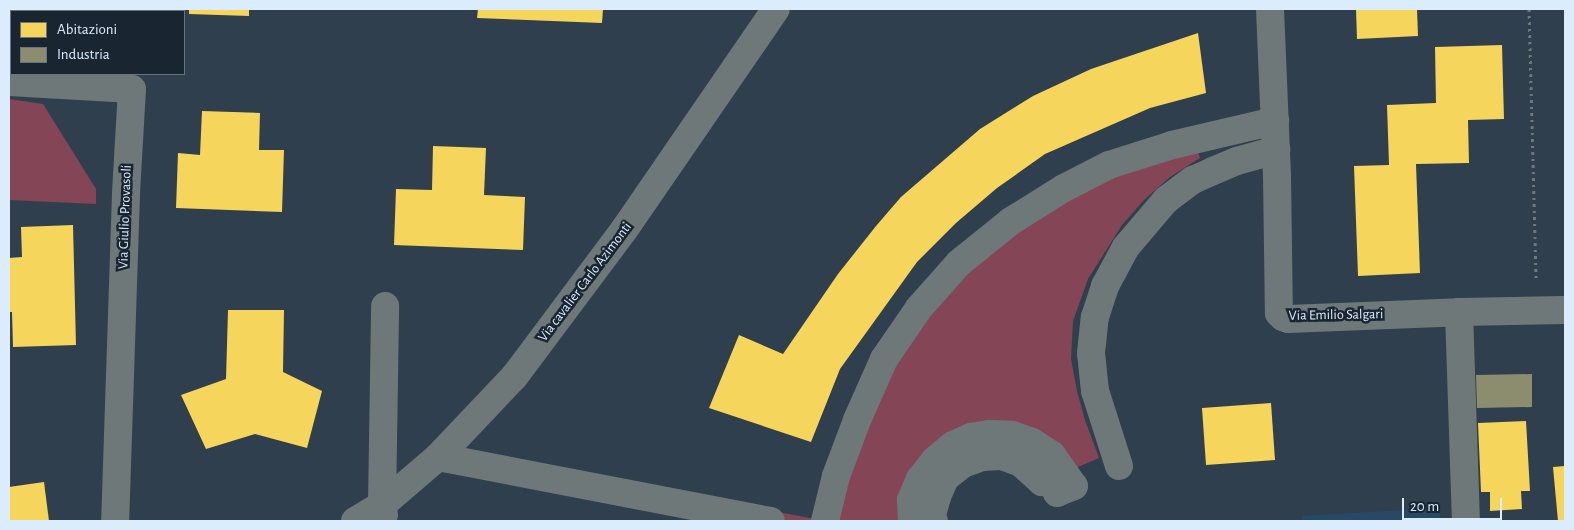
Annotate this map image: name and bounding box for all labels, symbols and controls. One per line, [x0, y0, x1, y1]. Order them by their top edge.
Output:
legend [10, 10, 185, 75]
text: Abitazioni [57, 22, 117, 37]
text: Industria [57, 47, 110, 62]
street label: Via Giulio Provasoli [115, 165, 135, 269]
street label: Via cavalier Carlo Azimonti [535, 219, 635, 345]
street label: Via Emilio Salgari [1289, 306, 1383, 324]
scale bar [1404, 488, 1504, 520]
text: 20 m [1410, 499, 1439, 514]

